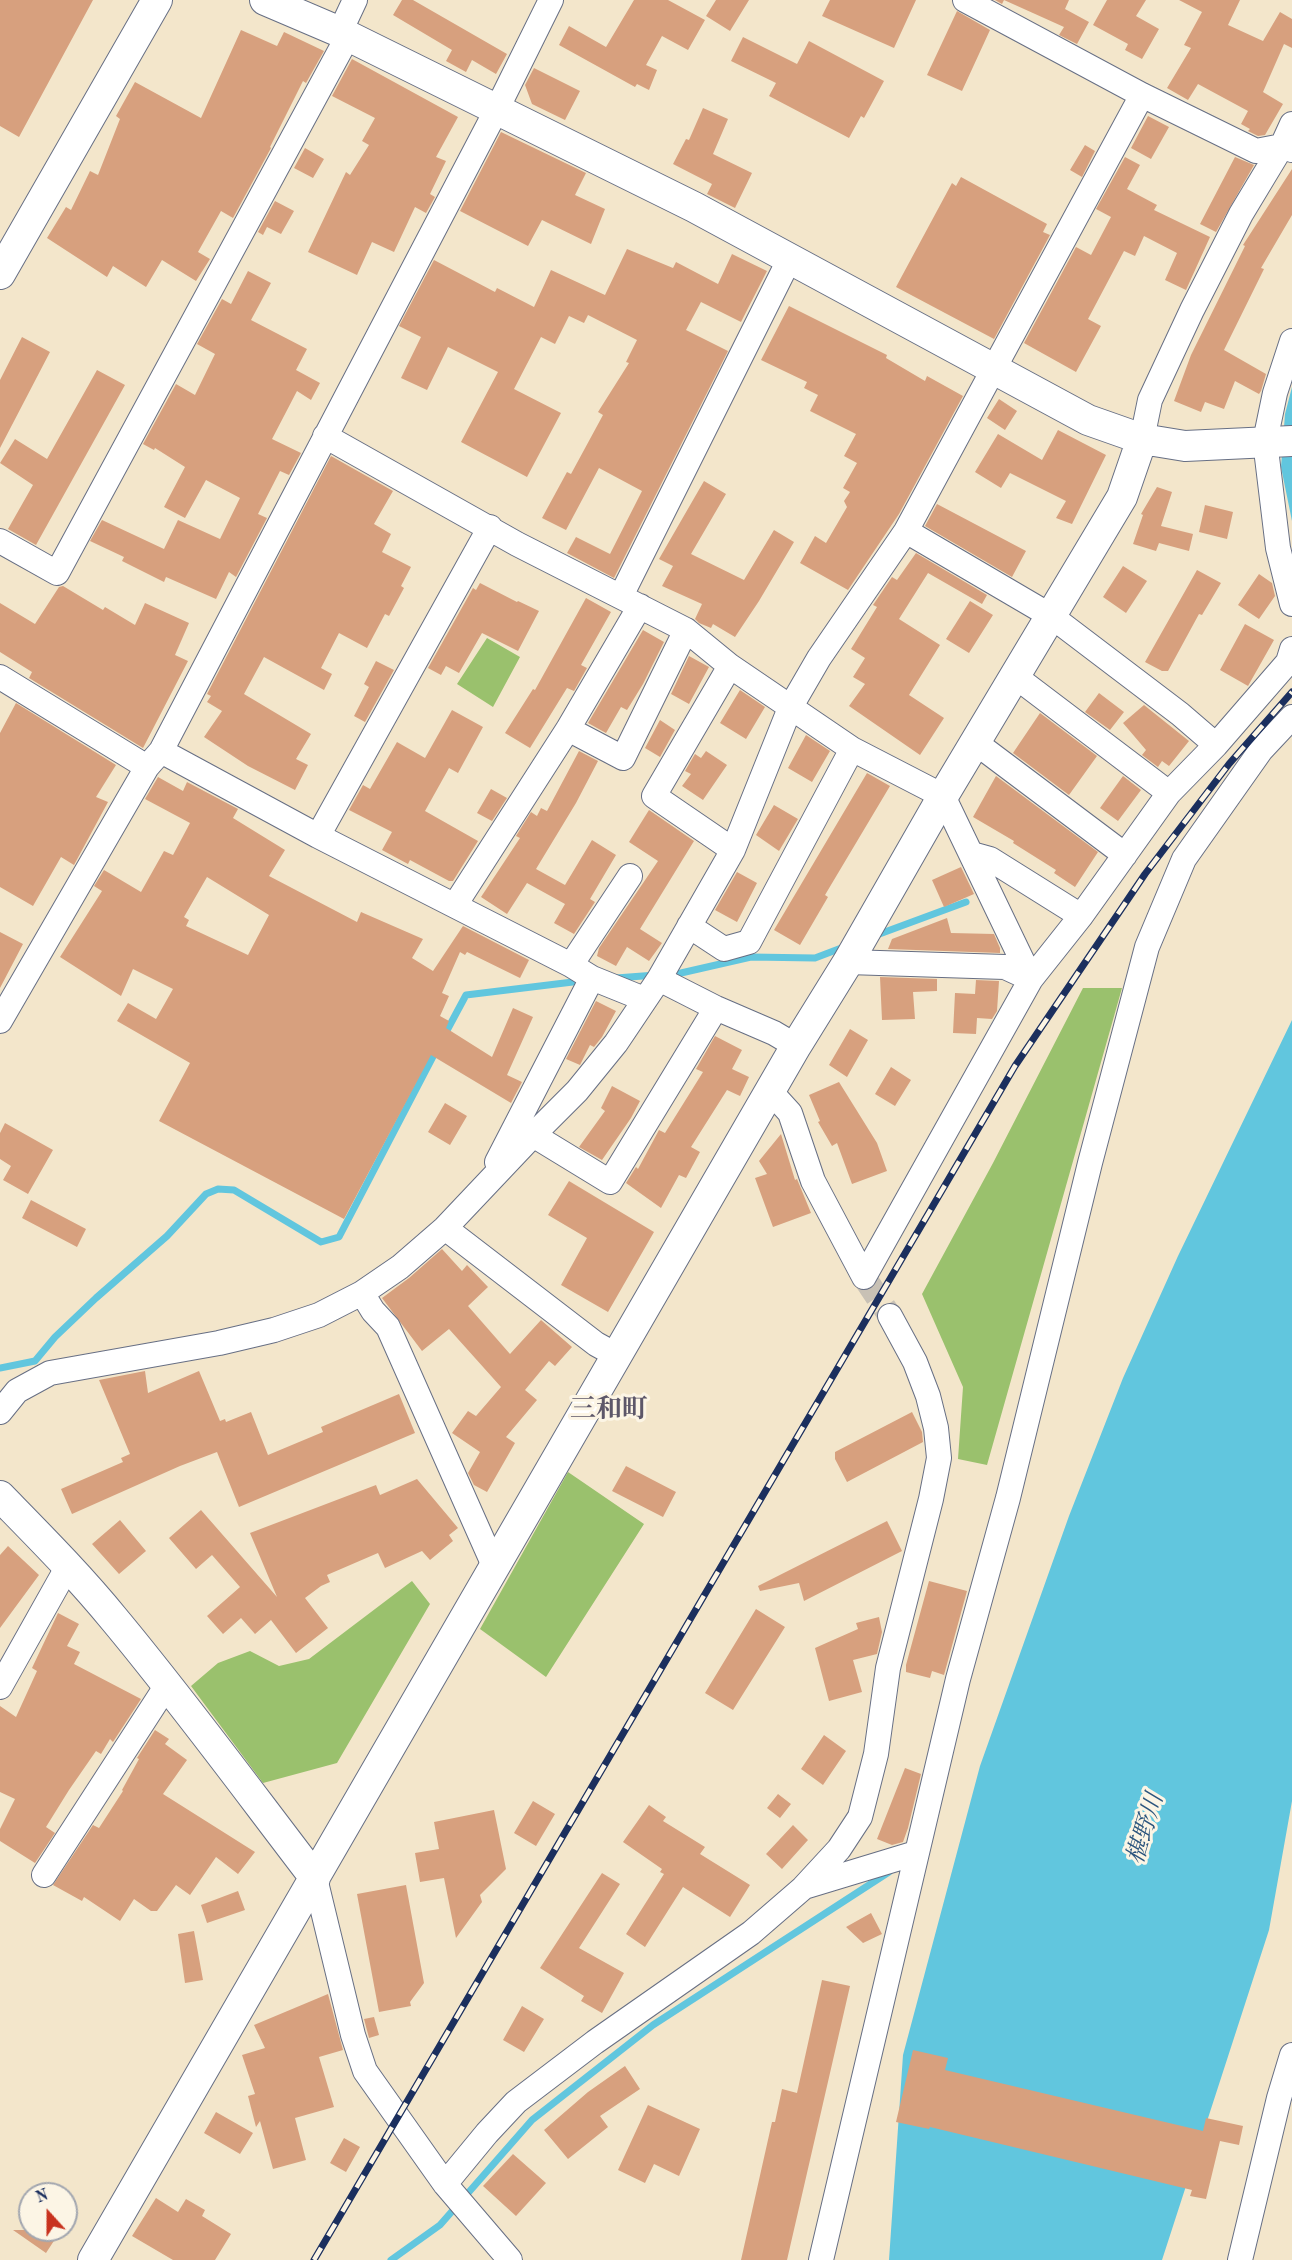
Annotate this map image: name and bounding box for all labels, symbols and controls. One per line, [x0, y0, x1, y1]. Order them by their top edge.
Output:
district label: 三和町 [570, 1394, 648, 1426]
water label: 椹野川 [1122, 1790, 1170, 1868]
north arrow [18, 2182, 78, 2242]
text: N [34, 2187, 51, 2207]

